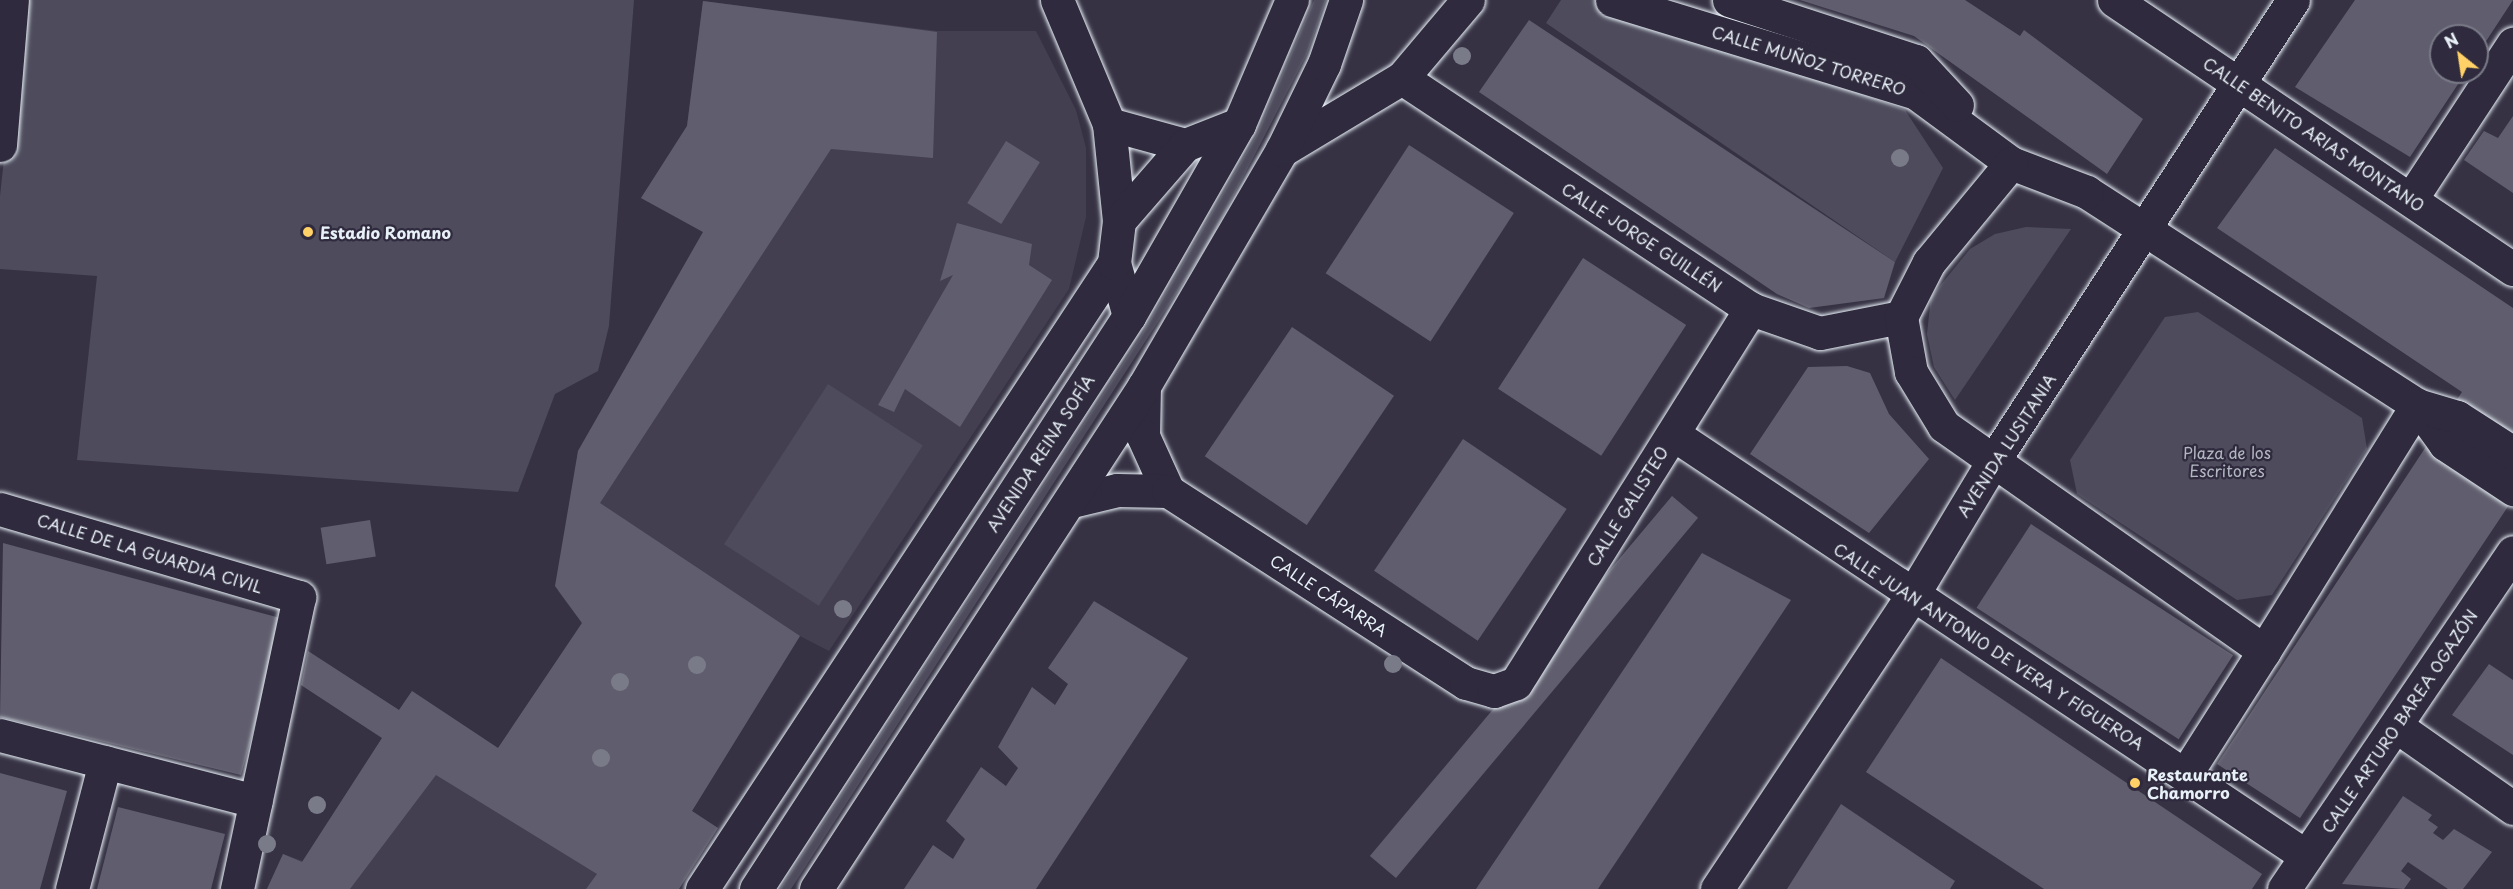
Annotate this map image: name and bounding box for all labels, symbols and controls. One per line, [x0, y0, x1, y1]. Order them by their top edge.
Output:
street label: CALLE MUÑOZ TORRERO [1708, 21, 1910, 99]
north arrow [2429, 24, 2489, 84]
text: N [2440, 27, 2462, 54]
street label: CALLE BENITO ARIAS MONTANO [2198, 52, 2430, 216]
street label: CALLE JORGE GUILLÉN [1557, 177, 1727, 297]
place label: Estadio Romano [320, 222, 450, 242]
marker: Estadio Romano [301, 225, 315, 239]
street label: AVENIDA REINA SOFÍA [982, 371, 1098, 535]
street label: AVENIDA LUSITANIA [1953, 371, 2059, 519]
street label: CALLE GALISTEO [1582, 442, 1672, 570]
park label: Plaza de los Escritores [2182, 442, 2272, 480]
street label: CALLE DE LA GUARDIA CIVIL [34, 509, 266, 597]
street label: CALLE JUAN ANTONIO DE VERA Y FIGUEROA [1828, 537, 2150, 755]
street label: CALLE CÁPARRA [1266, 549, 1392, 641]
street label: CALLE ARTURO BAREA OGAZÓN [2316, 605, 2482, 837]
place label: Restaurante Chamorro [2147, 764, 2248, 802]
marker: Restaurante Chamorro [2128, 776, 2142, 790]

